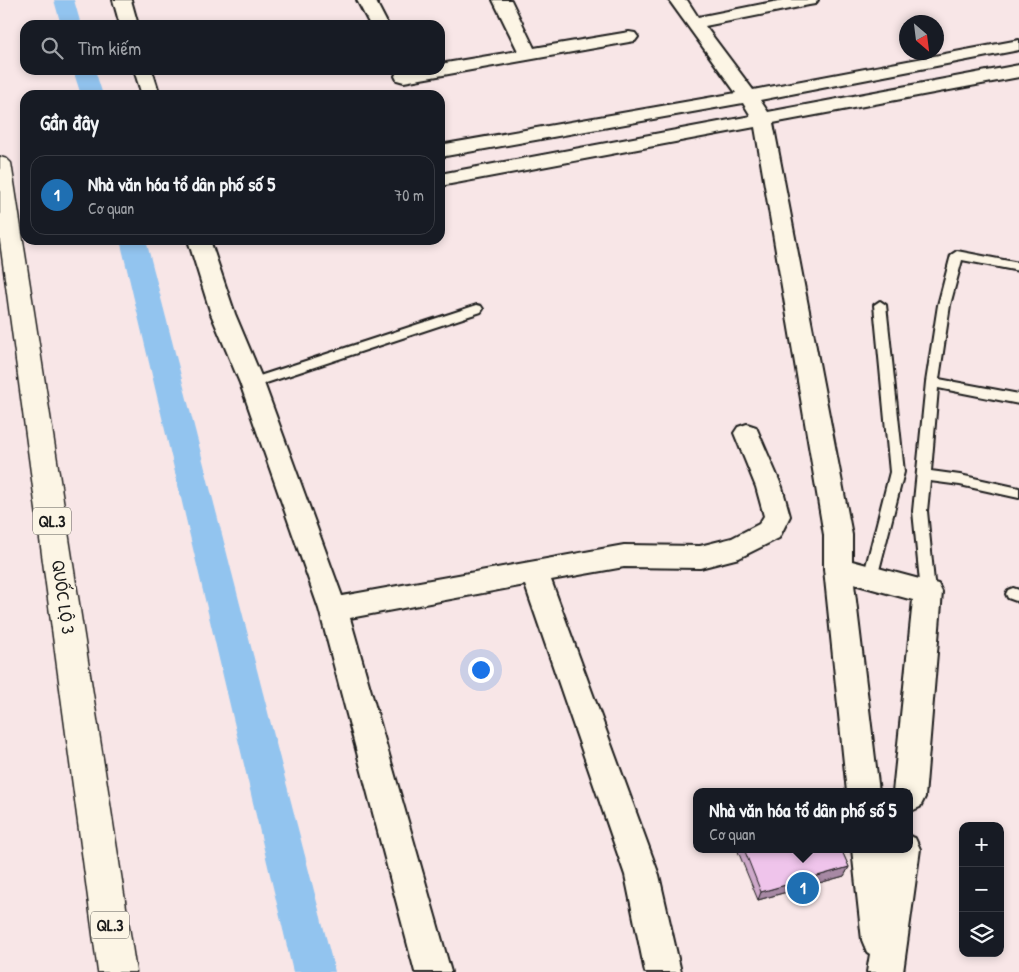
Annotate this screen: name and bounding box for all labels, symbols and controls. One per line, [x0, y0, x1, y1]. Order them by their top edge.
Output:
north arrow [899, 15, 944, 60]
search box [20, 20, 445, 75]
icon: search [38, 34, 66, 62]
text: Tìm kiếm [78, 35, 141, 61]
text: Gần đây [40, 108, 99, 137]
text: Nhà văn hóa tổ dân phố số 5 [88, 171, 275, 197]
text: 1 [54, 184, 60, 206]
text: 70 m [394, 184, 424, 206]
text: Cơ quan [88, 197, 134, 219]
road number: QL.3 [33, 508, 71, 534]
street label: QUỐC LỘ 3 [46, 558, 81, 636]
your location [468, 657, 494, 683]
popup [693, 788, 913, 853]
text: Nhà văn hóa tổ dân phố số 5 [709, 797, 897, 823]
map controls [959, 822, 1004, 957]
button: + [959, 822, 1004, 867]
text: Cơ quan [709, 823, 756, 845]
button: − [959, 867, 1004, 912]
pin: 1 [787, 869, 819, 907]
road number: QL.3 [91, 912, 129, 938]
button: layers [959, 912, 1004, 957]

